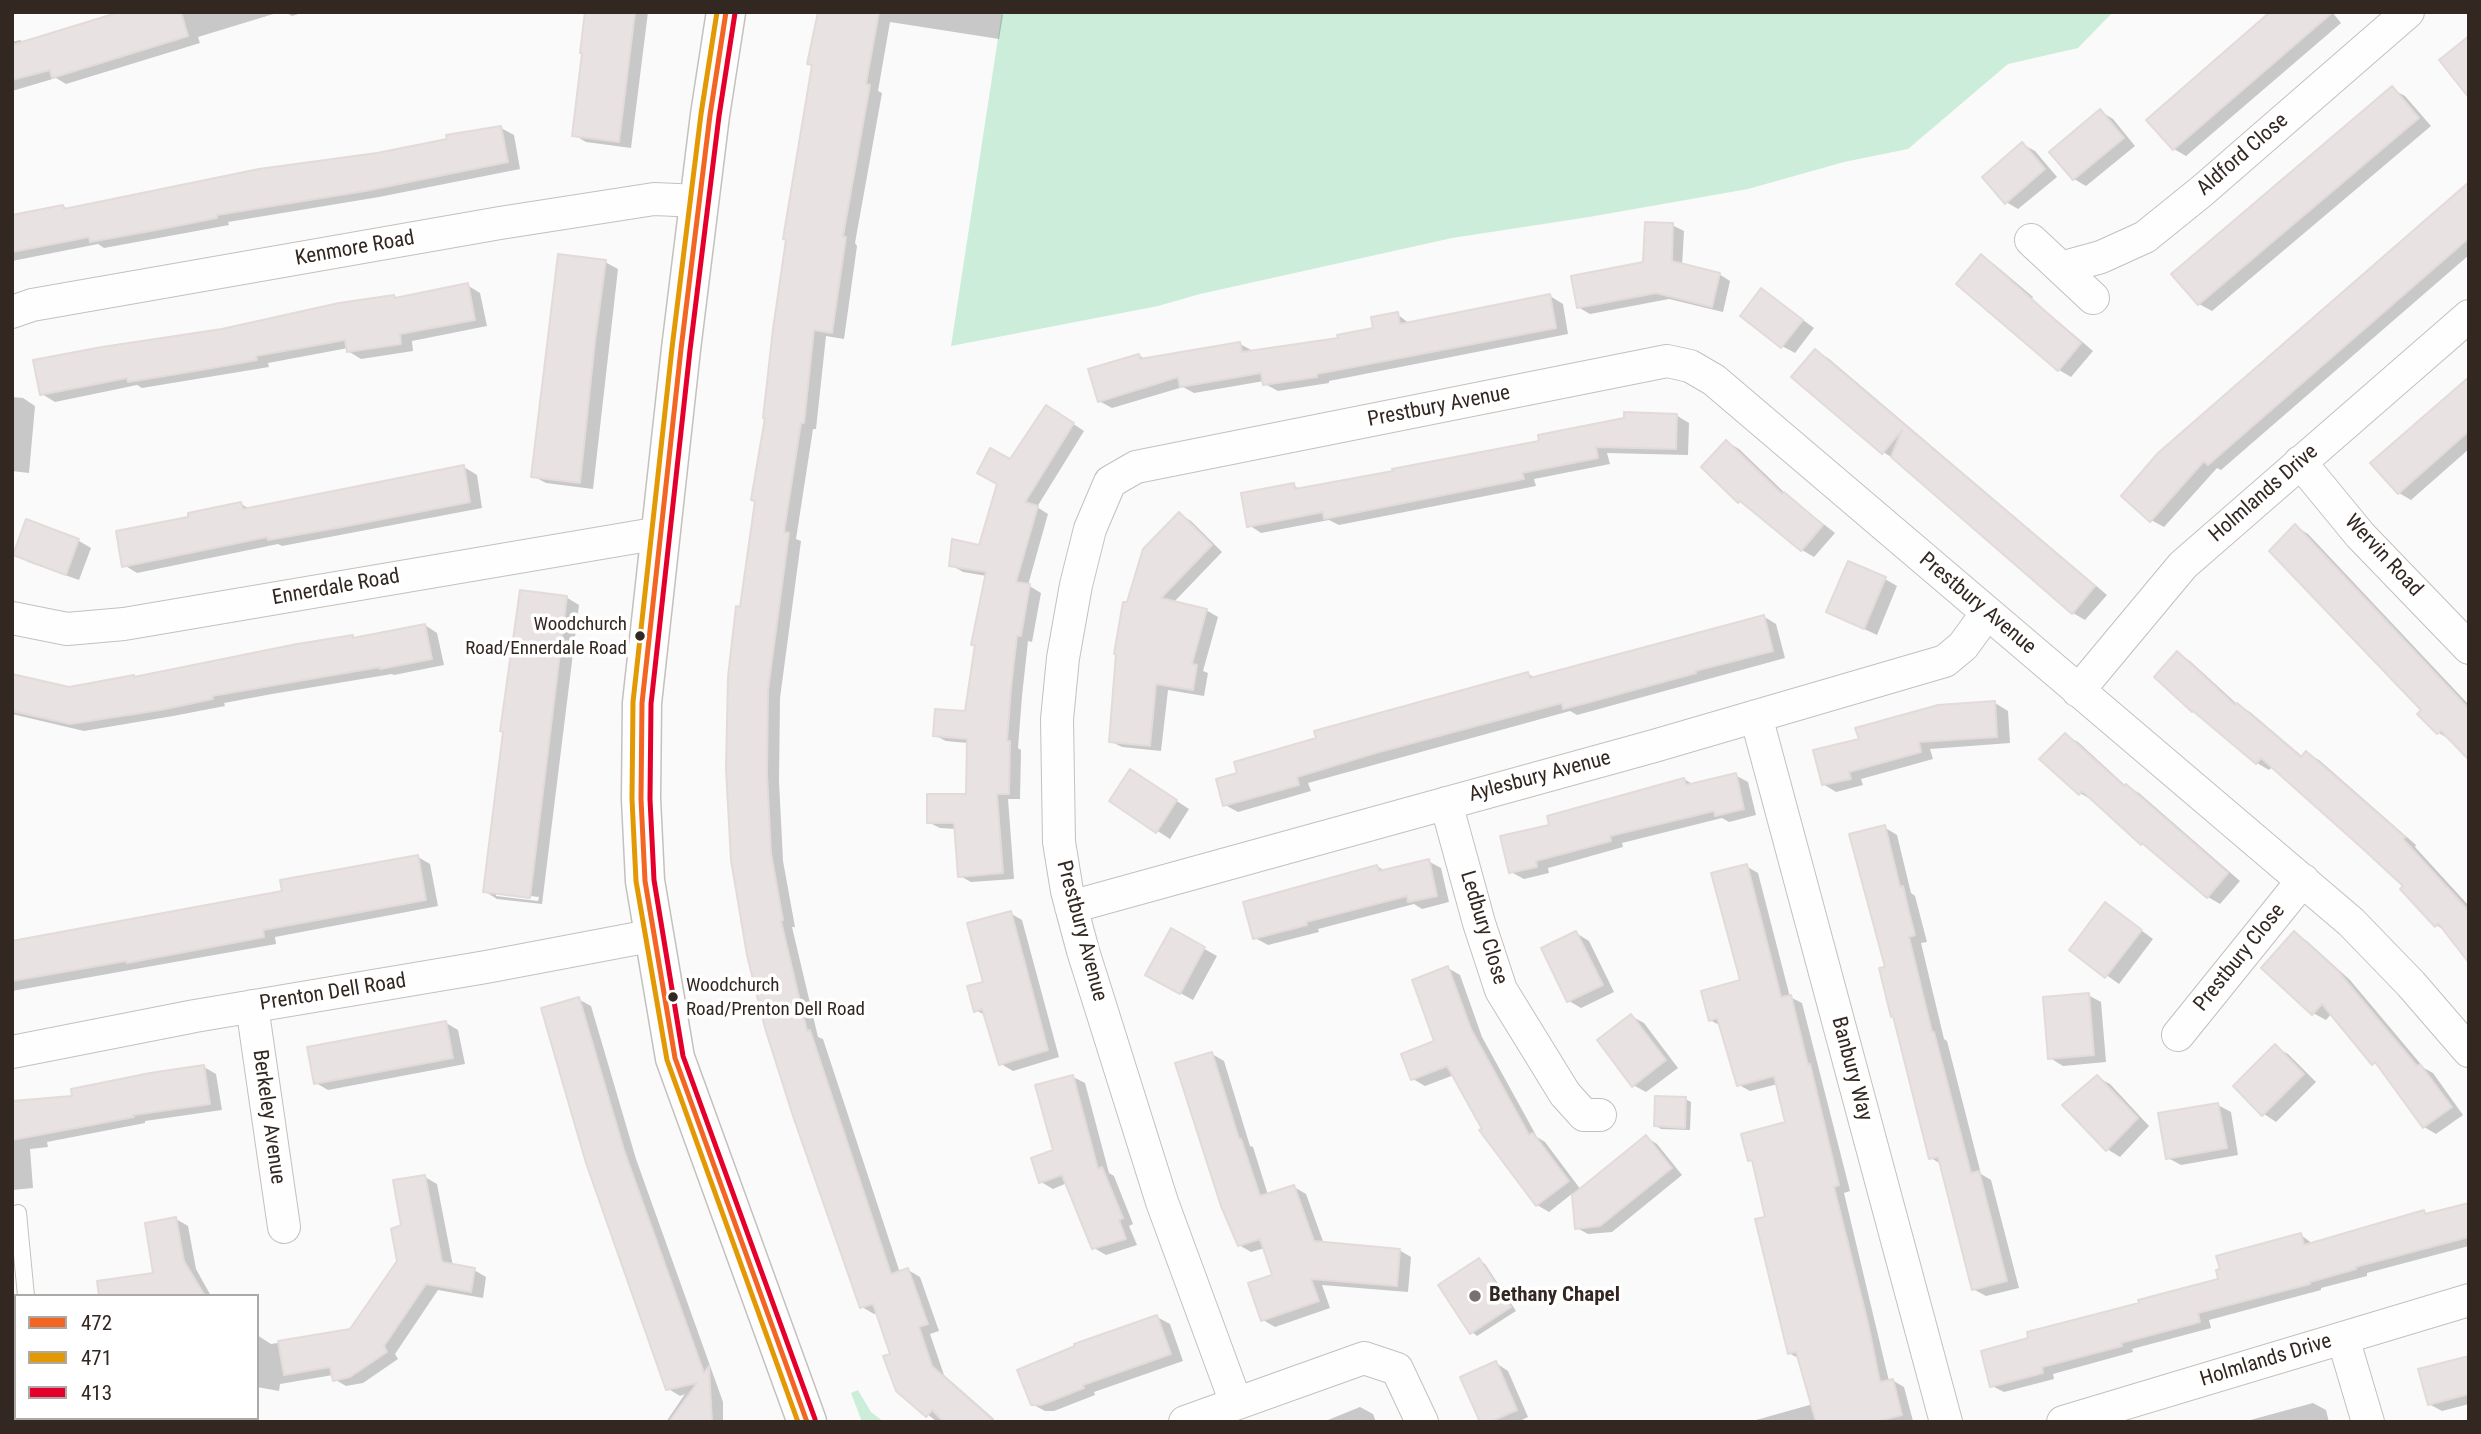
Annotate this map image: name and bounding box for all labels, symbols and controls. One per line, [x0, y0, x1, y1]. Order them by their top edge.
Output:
street label: Aldford Close [2192, 109, 2294, 201]
street label: Kenmore Road [293, 226, 417, 272]
street label: Prestbury Avenue [1366, 381, 1512, 433]
street label: Holmlands Drive [2204, 440, 2324, 548]
street label: Wervin Road [2339, 510, 2427, 602]
street label: Prestbury Avenue [1914, 548, 2040, 660]
street label: Ennerdale Road [270, 564, 402, 612]
place label: Woodchurch Road/Ennerdale Road [465, 614, 627, 658]
marker: Woodchurch Road/Ennerdale Road [633, 629, 647, 643]
street label: Aylesbury Avenue [1466, 746, 1614, 808]
street label: Prestbury Avenue [1050, 858, 1112, 1004]
street label: Ledbury Close [1454, 868, 1512, 988]
street label: Prestbury Close [2189, 899, 2291, 1017]
street label: Prenton Dell Road [258, 969, 408, 1017]
place label: Woodchurch Road/Prenton Dell Road [686, 975, 865, 1019]
marker: Woodchurch Road/Prenton Dell Road [666, 990, 680, 1004]
street label: Banbury Way [1825, 1014, 1877, 1124]
street label: Berkeley Avenue [246, 1048, 290, 1186]
place label: Bethany Chapel [1489, 1283, 1620, 1309]
marker: Bethany Chapel [1467, 1288, 1483, 1304]
legend [14, 1294, 259, 1420]
text: 472 [81, 1311, 112, 1335]
street label: Holmlands Drive [2197, 1329, 2335, 1393]
text: 471 [81, 1346, 112, 1370]
text: 413 [81, 1381, 112, 1405]

